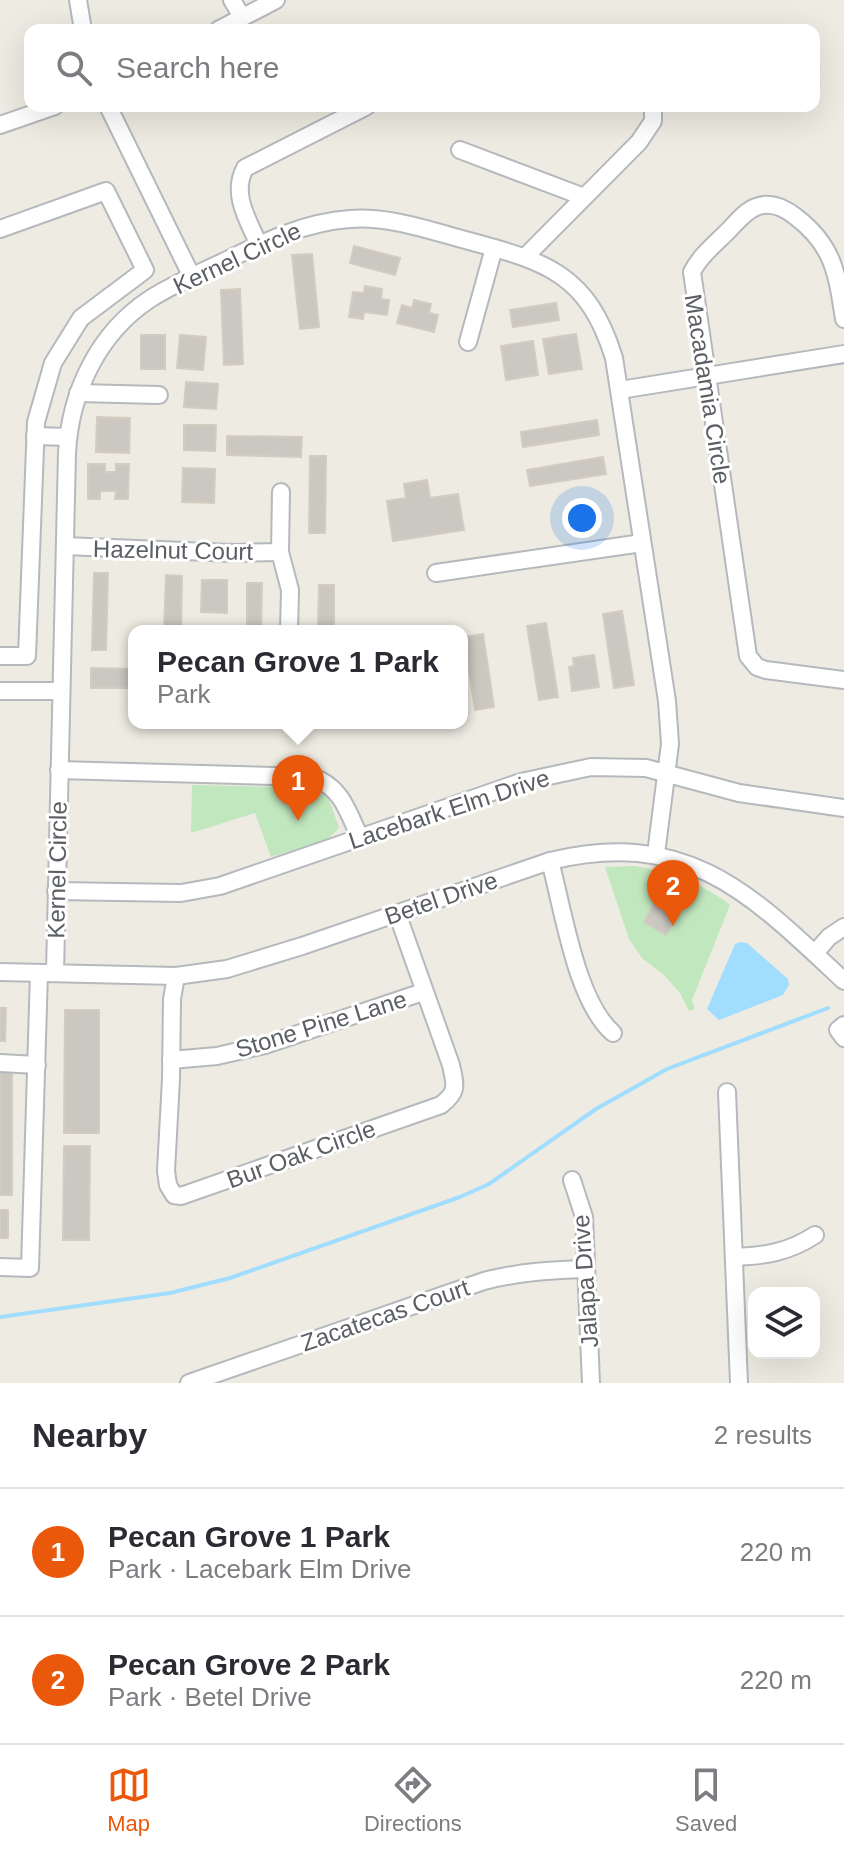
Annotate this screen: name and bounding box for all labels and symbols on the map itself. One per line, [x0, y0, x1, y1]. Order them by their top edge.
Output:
street label: Kernel Circle [169, 217, 305, 299]
street label: Macadamia Circle [680, 292, 736, 486]
your location [562, 498, 602, 538]
street label: Hazelnut Court [93, 535, 254, 565]
pin: 1 [272, 755, 324, 821]
street label: Lacebark Elm Drive [345, 764, 553, 854]
street label: Kernel Circle [42, 801, 72, 939]
pin: 2 [647, 860, 699, 926]
street label: Betel Drive [381, 866, 501, 930]
street label: Stone Pine Lane [232, 985, 410, 1063]
street label: Bur Oak Circle [223, 1115, 379, 1193]
street label: Jalapa Drive [567, 1214, 603, 1348]
street label: Zacatecas Court [297, 1273, 473, 1356]

